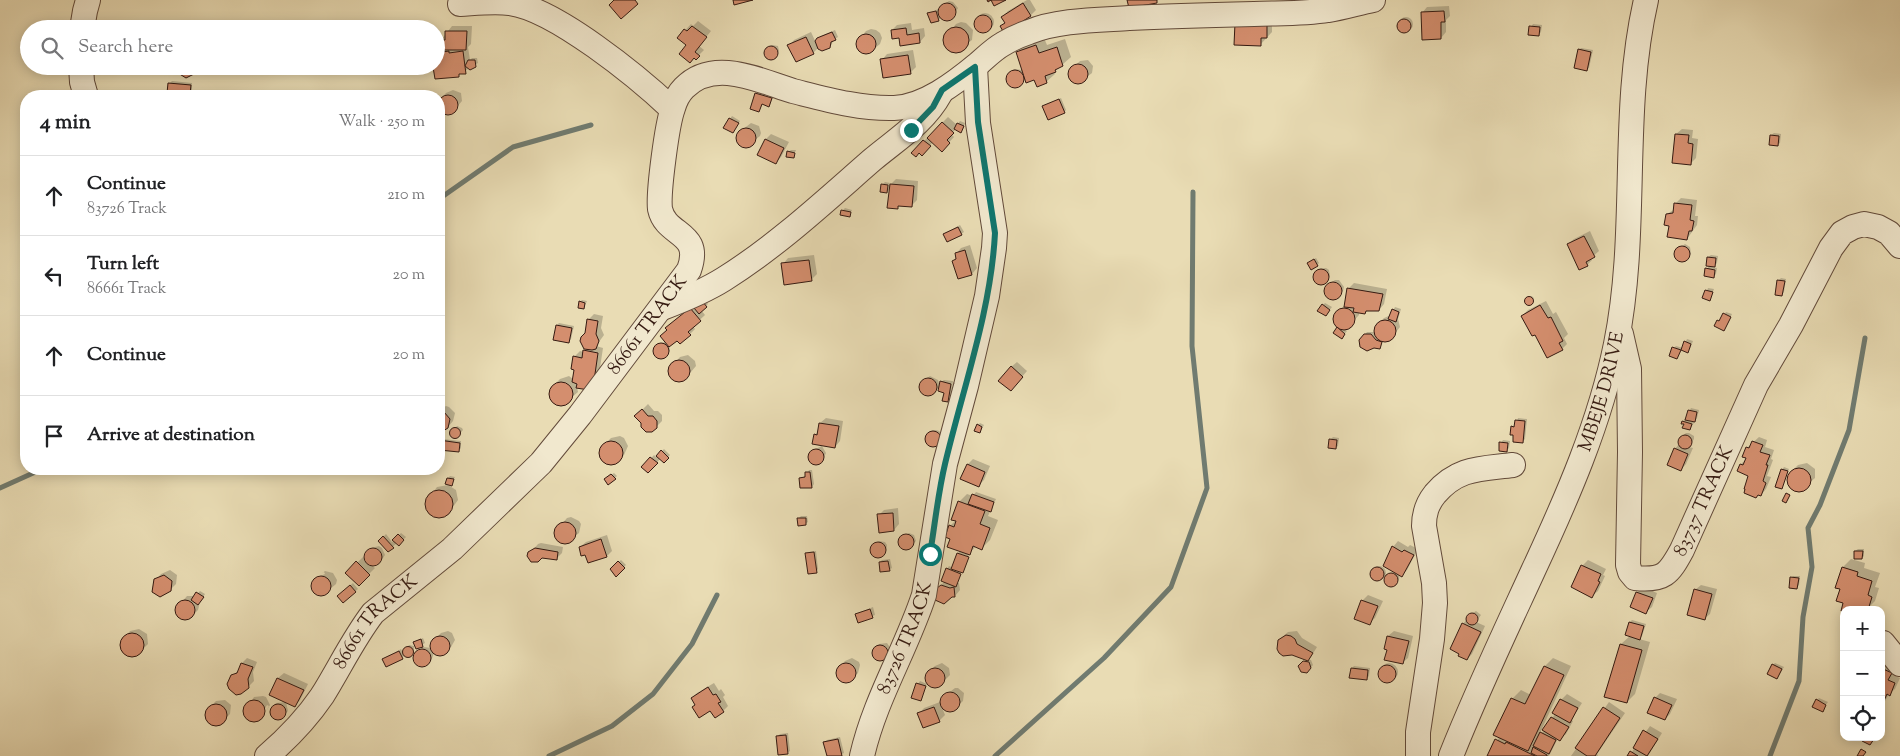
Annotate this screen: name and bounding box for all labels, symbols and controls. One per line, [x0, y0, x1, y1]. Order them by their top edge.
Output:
search box [20, 20, 445, 75]
icon: search [38, 34, 66, 62]
text: Search here [78, 34, 173, 61]
text: 4 min [40, 108, 91, 138]
text: Walk · 250 m [339, 111, 425, 134]
route end [900, 119, 923, 142]
text: Continue [87, 171, 166, 198]
icon: ahead [40, 182, 68, 210]
text: 210 m [387, 184, 425, 207]
text: 83726 Track [87, 198, 167, 221]
text: Turn left [87, 251, 159, 278]
icon: left [40, 262, 68, 290]
text: 20 m [392, 264, 425, 287]
street label: 86661 TRACK [601, 269, 694, 381]
text: 86661 Track [87, 278, 166, 301]
street label: MBEJE DRIVE [1572, 329, 1632, 456]
icon: ahead [40, 342, 68, 370]
text: Continue [87, 342, 166, 369]
text: 20 m [392, 344, 425, 367]
icon: arrive [40, 422, 68, 450]
text: Arrive at destination [87, 422, 255, 449]
street label: 83737 TRACK [1667, 441, 1741, 562]
route start [919, 543, 942, 566]
street label: 86661 TRACK [327, 568, 424, 674]
street label: 83726 TRACK [871, 580, 939, 699]
map controls [1840, 606, 1885, 741]
button: + [1840, 606, 1885, 651]
button: − [1840, 651, 1885, 696]
button: locate [1840, 696, 1885, 741]

